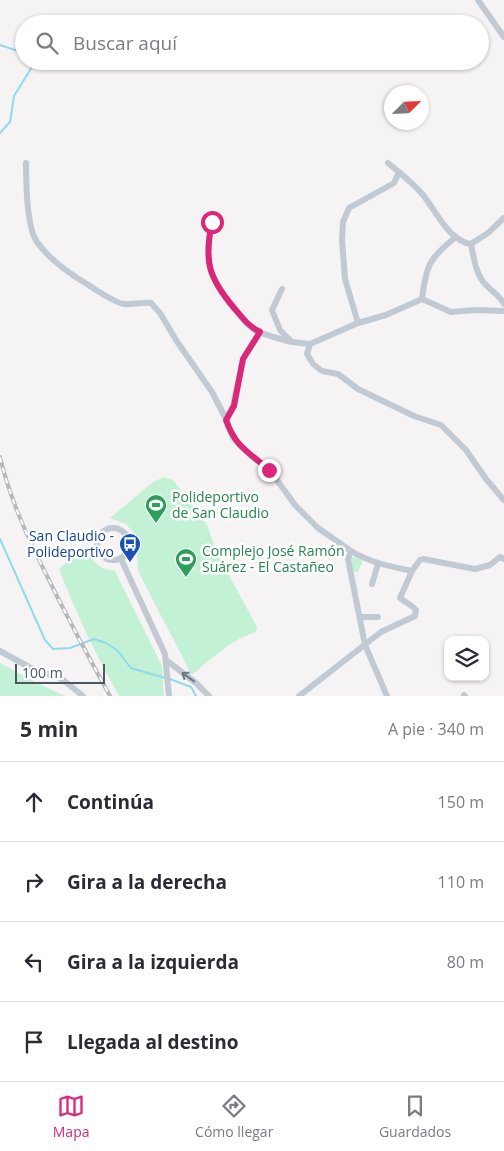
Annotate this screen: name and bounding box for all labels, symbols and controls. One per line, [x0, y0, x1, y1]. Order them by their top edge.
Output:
search box [15, 15, 489, 70]
icon: search [33, 29, 61, 57]
text: Buscar aquí [73, 30, 177, 56]
north arrow [384, 85, 429, 130]
route start [201, 211, 224, 234]
route end [258, 459, 281, 482]
place label: Polideportivo de San Claudio [172, 487, 269, 522]
sports icon: Polideportivo de San Claudio [144, 493, 168, 524]
place label: San Claudio - Polideportivo [27, 526, 114, 561]
bus stop icon: San Claudio - Polideportivo [118, 532, 142, 563]
place label: Complejo José Ramón Suárez - El Castañeo [202, 541, 345, 576]
sports icon: Complejo José Ramón Suárez - El Castañeo [174, 547, 198, 578]
map controls [444, 636, 489, 681]
button: layers [444, 636, 489, 681]
scale bar [15, 661, 105, 684]
text: 100 m [22, 663, 63, 682]
one-way arrow [181, 672, 195, 682]
text: 5 min [20, 715, 78, 743]
text: A pie · 340 m [388, 718, 484, 740]
icon: ahead [20, 788, 48, 816]
text: Continúa [67, 789, 154, 815]
text: 150 m [438, 791, 484, 813]
icon: right [20, 868, 48, 896]
text: Gira a la derecha [67, 869, 227, 895]
text: 110 m [438, 871, 484, 893]
icon: left [20, 948, 48, 976]
text: Gira a la izquierda [67, 949, 239, 975]
text: 80 m [447, 951, 484, 973]
icon: arrive [20, 1028, 48, 1056]
text: Llegada al destino [67, 1029, 239, 1055]
tab: Mapa [53, 1092, 90, 1141]
tab: Cómo llegar [195, 1092, 273, 1141]
tab: Guardados [379, 1092, 451, 1141]

